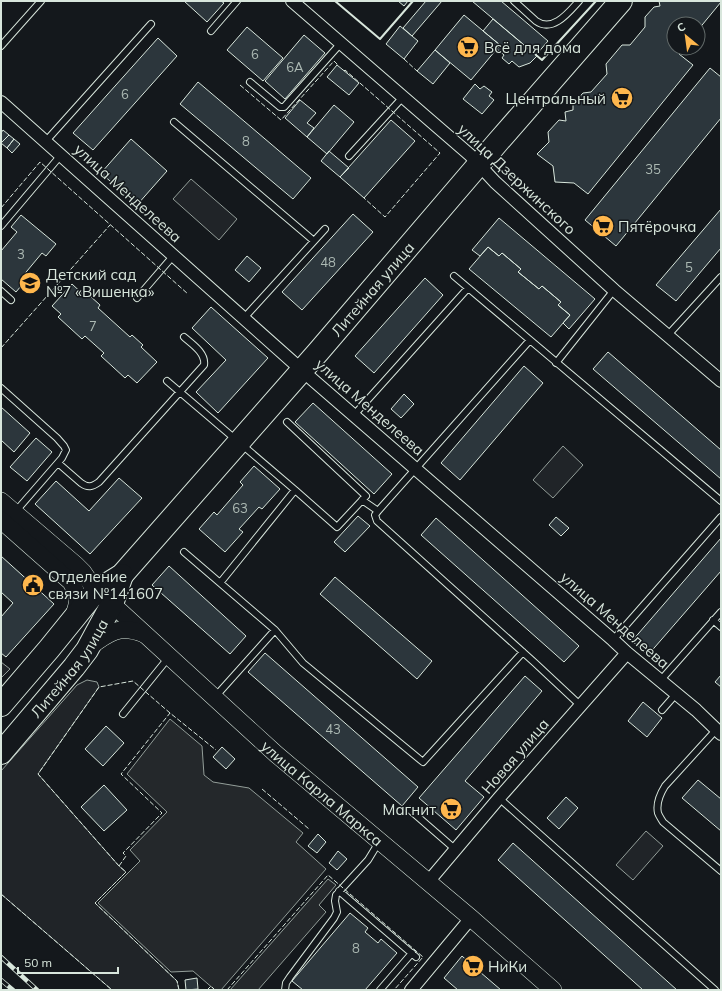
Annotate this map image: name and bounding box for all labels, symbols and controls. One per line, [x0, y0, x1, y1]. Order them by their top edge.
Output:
north arrow [666, 16, 706, 56]
text: С [674, 19, 688, 35]
supermarket icon: Всё для дома [455, 34, 481, 60]
place label: Всё для дома [484, 38, 581, 57]
house number: 6 [251, 46, 259, 62]
house number: 6А [286, 59, 304, 75]
supermarket icon: Центральный [609, 85, 635, 111]
house number: 6 [121, 86, 129, 102]
place label: Центральный [505, 89, 606, 108]
street label: улица Дзержинского [454, 119, 580, 239]
house number: 8 [242, 133, 250, 149]
street label: улица Менделеева [70, 140, 186, 246]
house number: 35 [645, 161, 661, 177]
supermarket icon: Пятёрочка [590, 213, 616, 239]
place label: Пятёрочка [618, 217, 696, 236]
street label: Литейная улица [326, 238, 418, 340]
house number: 3 [17, 246, 25, 262]
house number: 48 [320, 254, 336, 270]
house number: 5 [685, 259, 693, 275]
place label: Детский сад №7 «Вишенка» [46, 265, 155, 301]
school or university icon: Детский сад №7 «Вишенка» [17, 270, 43, 296]
house number: 7 [89, 318, 97, 334]
street label: улица Менделеева [312, 355, 428, 459]
house number: 63 [232, 500, 248, 516]
place label: Отделение связи №141607 [48, 567, 163, 603]
street label: улица Менделеева [557, 568, 673, 672]
public building icon: Отделение связи №141607 [20, 572, 46, 598]
street label: Литейная улица [26, 616, 112, 721]
street label: Новая улица [477, 714, 553, 798]
house number: 43 [325, 721, 341, 737]
street label: улица Карла Маркса [258, 736, 387, 850]
supermarket icon: Магнит [438, 796, 464, 822]
place label: Магнит [383, 800, 436, 819]
house number: 8 [352, 940, 360, 956]
scale bar [18, 949, 118, 975]
supermarket icon: НиКи [460, 953, 486, 979]
text: 50 m [24, 955, 52, 970]
place label: НиКи [488, 957, 527, 976]

